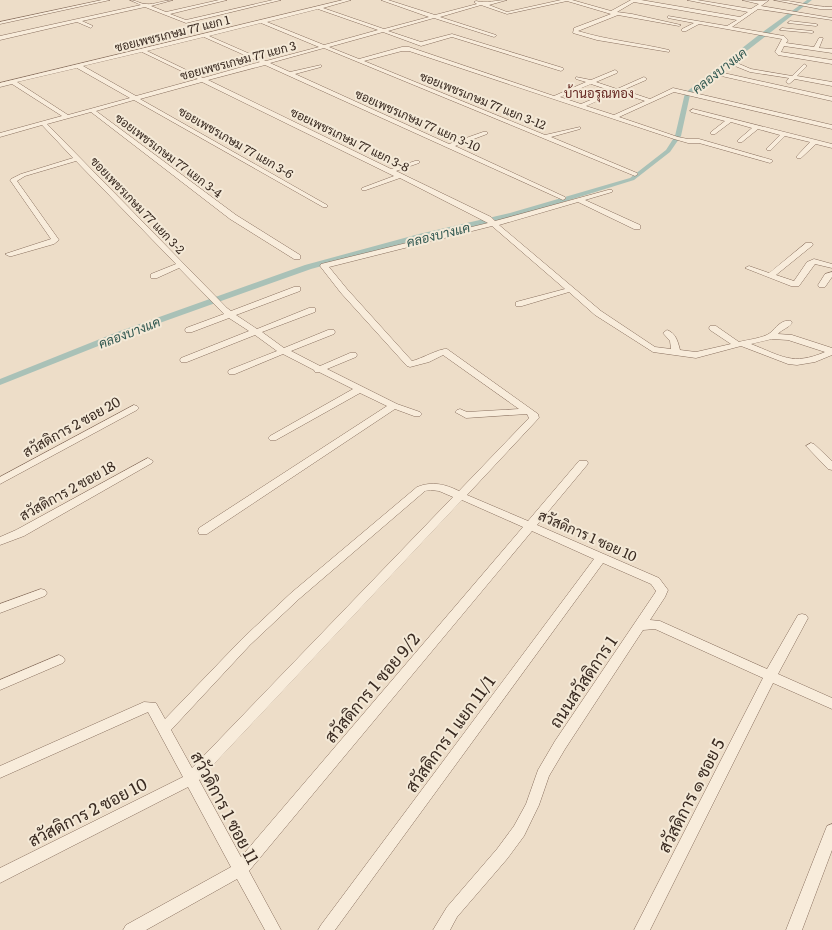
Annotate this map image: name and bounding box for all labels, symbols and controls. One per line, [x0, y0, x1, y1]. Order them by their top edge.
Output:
street label: ซอยเพชรเกษม 77 แยก 1 [113, 10, 231, 56]
street label: ซอยเพชรเกษม 77 แยก 3 [178, 36, 298, 84]
water label: คลองบางแค [688, 42, 751, 97]
street label: ซอยเพชรเกษม 77 แยก 3-12 [417, 66, 549, 134]
district label: บ้านอรุณทอง [564, 83, 634, 103]
street label: ซอยเพชรเกษม 77 แยก 3-10 [352, 84, 484, 156]
street label: ซอยเพชรเกษม 77 แยก 3-6 [175, 102, 297, 183]
street label: ซอยเพชรเกษม 77 แยก 3-8 [287, 102, 413, 176]
street label: ซอยเพชรเกษม 77 แยก 3-4 [112, 109, 227, 202]
street label: ซอยเพชรเกษม 77 แยก 3-2 [87, 152, 189, 258]
water label: คลองบางแค [404, 217, 472, 251]
water label: คลองบางแค [95, 311, 163, 352]
street label: สวัสดิการ 2 ซอย 20 [19, 391, 123, 461]
street label: สวัสดิการ 2 ซอย 18 [15, 455, 119, 525]
street label: สวัสดิการ 1 ซอย 10 [535, 504, 641, 566]
street label: สวัสดิการ 1 ซอย 9/2 [317, 626, 425, 747]
street label: ถนนสวัสดิการ 1 [542, 630, 622, 732]
street label: สวัสดิการ 1 แยก 11/1 [398, 669, 500, 797]
street label: สวัสดิการ ๑ ซอย 5 [650, 733, 730, 856]
street label: สวัวดิการ 1 ซอย 11 [186, 746, 266, 868]
street label: สวัสดิการ 2 ซอย 10 [23, 770, 151, 852]

